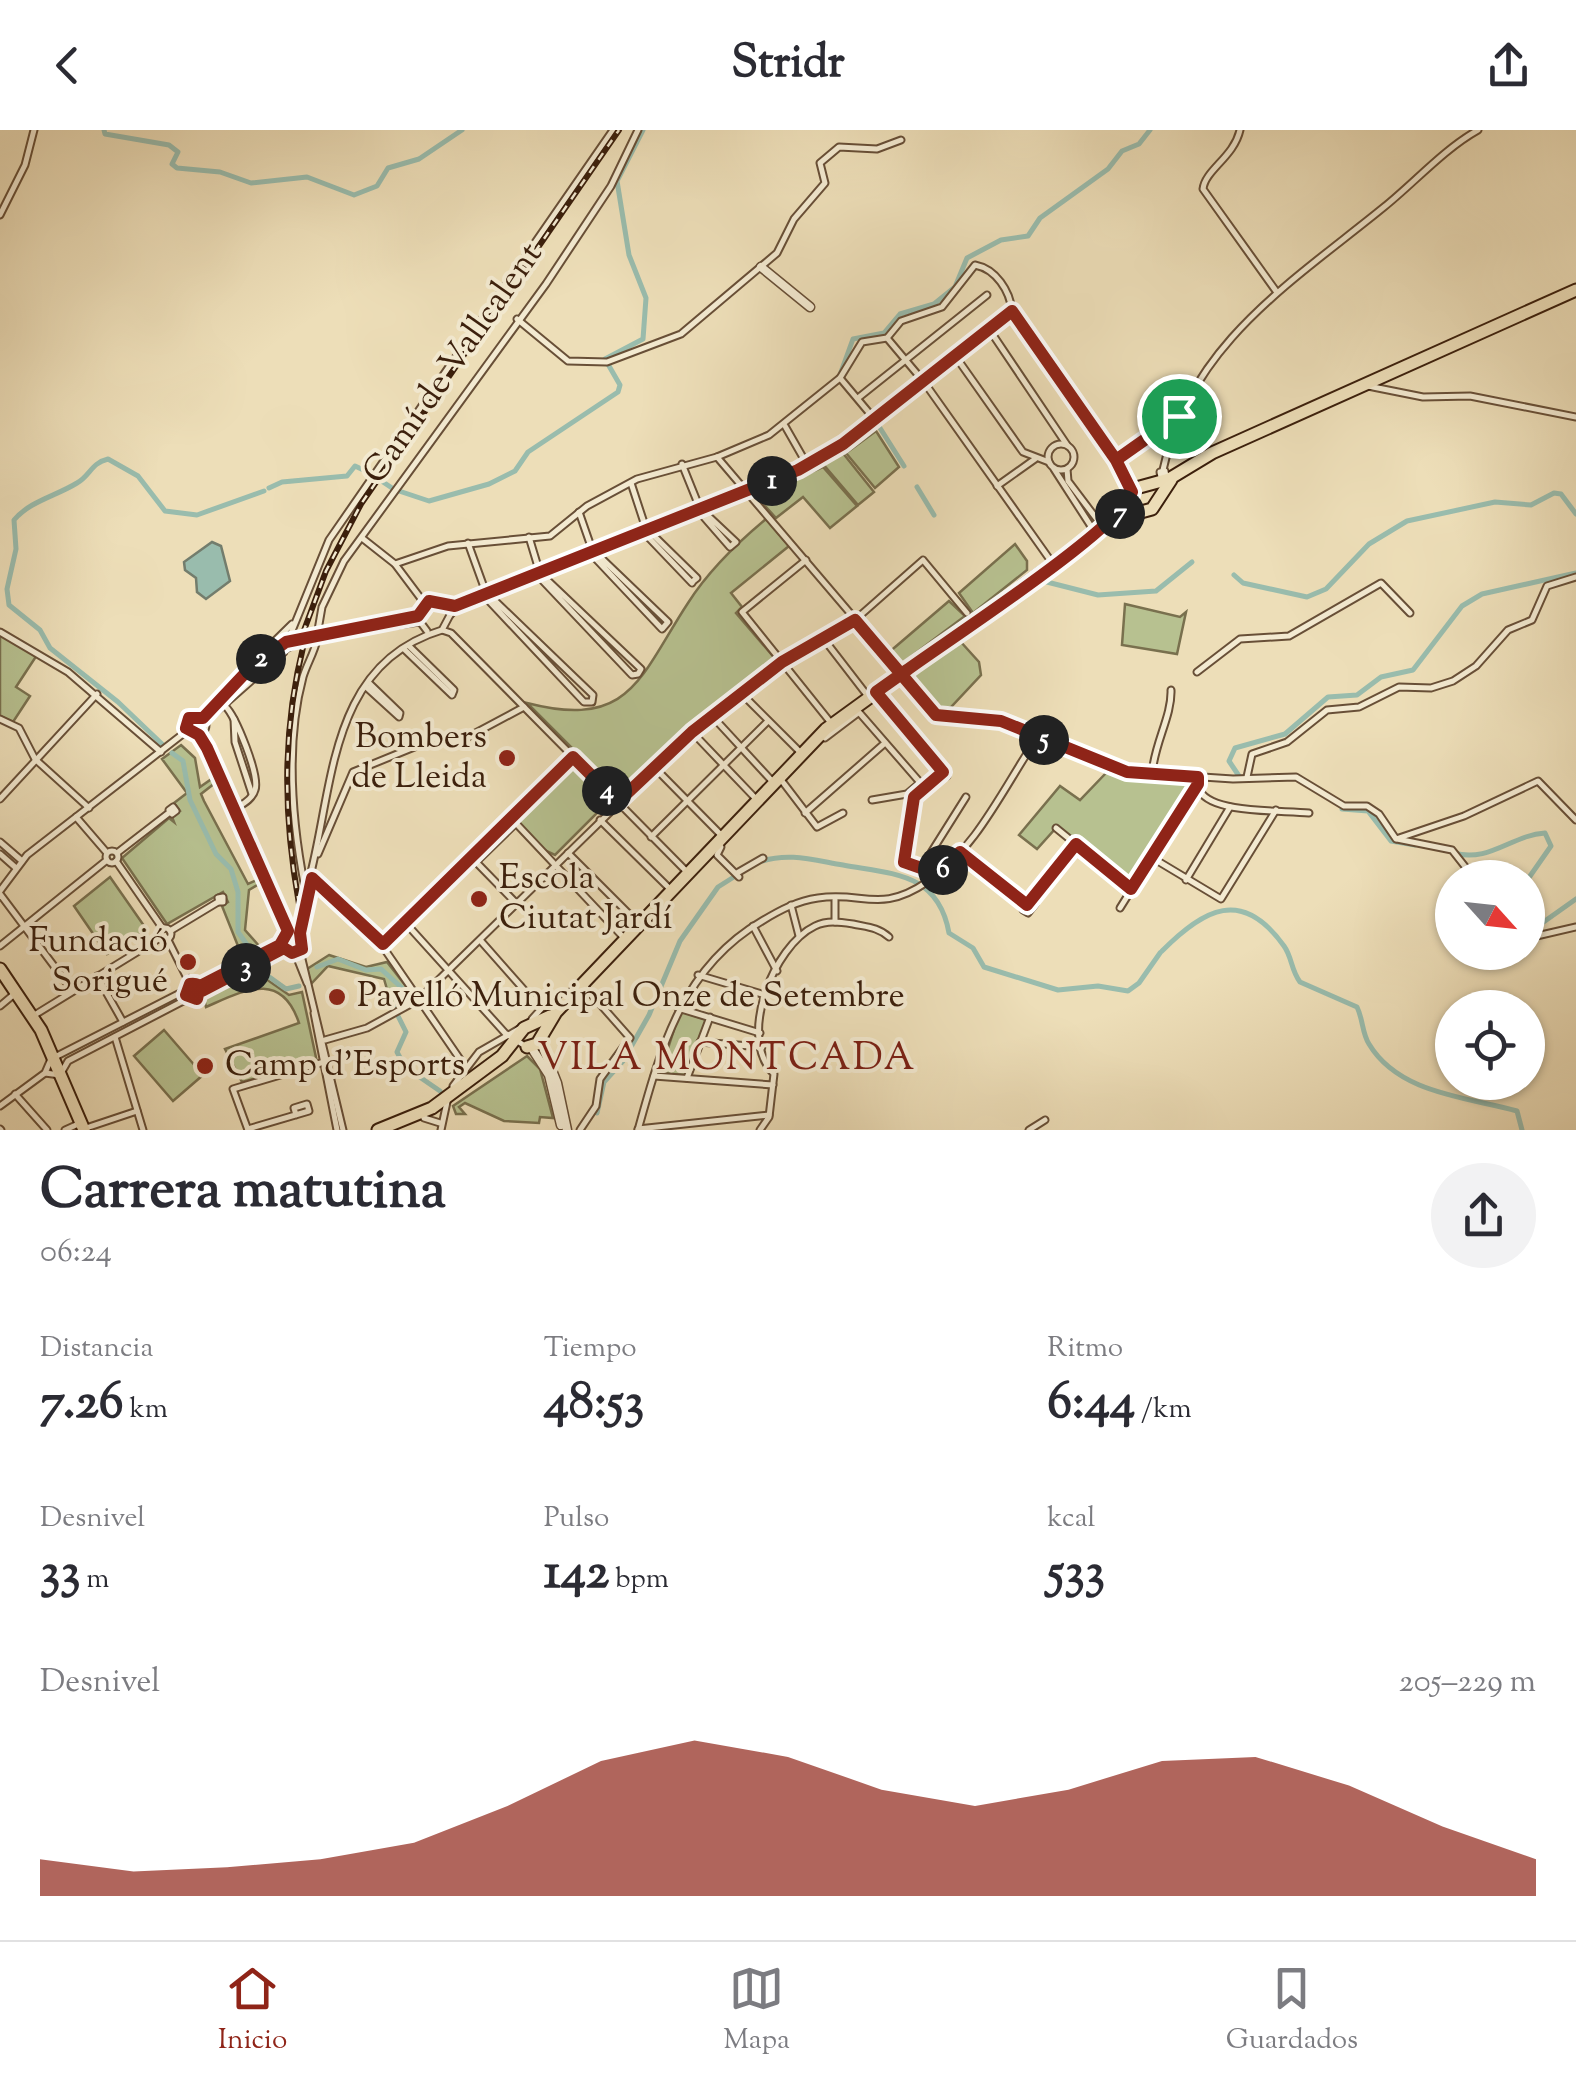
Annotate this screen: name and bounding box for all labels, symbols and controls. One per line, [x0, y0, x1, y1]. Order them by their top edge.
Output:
text: Stridr [731, 33, 845, 98]
icon: back [40, 38, 95, 93]
icon: share [1481, 38, 1536, 93]
street label: Camí de Vallcalent [351, 233, 557, 495]
pin [1137, 374, 1222, 459]
icon: arrive [1152, 389, 1207, 444]
pin: 1 [747, 456, 797, 506]
text: 1 [767, 461, 777, 501]
pin: 7 [1095, 489, 1145, 539]
text: 7 [1113, 494, 1127, 534]
pin: 2 [236, 634, 286, 684]
text: 2 [254, 639, 268, 679]
place label: Bombers de Lleida [351, 713, 487, 804]
pin: 5 [1019, 715, 1069, 765]
text: 5 [1039, 720, 1049, 760]
marker: Bombers de Lleida [496, 747, 518, 769]
pin: 4 [582, 766, 632, 816]
text: 4 [600, 771, 614, 811]
pin: 6 [918, 845, 968, 895]
text: 6 [936, 850, 950, 890]
place label: Escola Ciutat Jardí [499, 854, 673, 945]
north arrow [1435, 860, 1545, 970]
map controls [1435, 860, 1545, 1100]
marker: Escola Ciutat Jardí [468, 888, 490, 910]
place label: Fundació Sorigué [28, 917, 168, 1008]
pin: 3 [221, 943, 271, 993]
text: 3 [240, 948, 252, 988]
marker: Fundació Sorigué [177, 951, 199, 973]
place label: Pavelló Municipal Onze de Setembre [357, 972, 905, 1023]
marker: Pavelló Municipal Onze de Setembre [326, 986, 348, 1008]
button: locate [1435, 990, 1545, 1100]
district label: VILA MONTCADA [537, 1033, 917, 1087]
place label: Camp d'Esports [225, 1041, 465, 1092]
marker: Camp d'Esports [194, 1055, 216, 1077]
text: Carrera matutina [40, 1153, 446, 1232]
button: share [1431, 1163, 1536, 1268]
text: 06:24 [40, 1230, 112, 1276]
text: Distancia [40, 1329, 153, 1369]
text: Tiempo [544, 1329, 637, 1369]
text: Ritmo [1047, 1329, 1123, 1369]
text: 7.26 [40, 1369, 124, 1441]
text: 48:53 [544, 1369, 644, 1441]
text: 6:44 [1047, 1369, 1135, 1441]
text: km [124, 1390, 168, 1430]
text: /km [1135, 1390, 1192, 1430]
text: Desnivel [40, 1499, 145, 1539]
text: Pulso [544, 1499, 609, 1539]
text: kcal [1047, 1499, 1095, 1539]
text: 33 [40, 1539, 80, 1611]
text: 142 [544, 1539, 609, 1611]
text: 533 [1047, 1539, 1105, 1611]
text: m [80, 1560, 110, 1600]
text: bpm [609, 1560, 669, 1600]
text: Desnivel [40, 1660, 160, 1706]
text: 205–229 m [1399, 1660, 1536, 1706]
tab: Inicio [218, 1961, 287, 2061]
tab: Mapa [723, 1961, 790, 2061]
tab: Guardados [1226, 1961, 1358, 2061]

